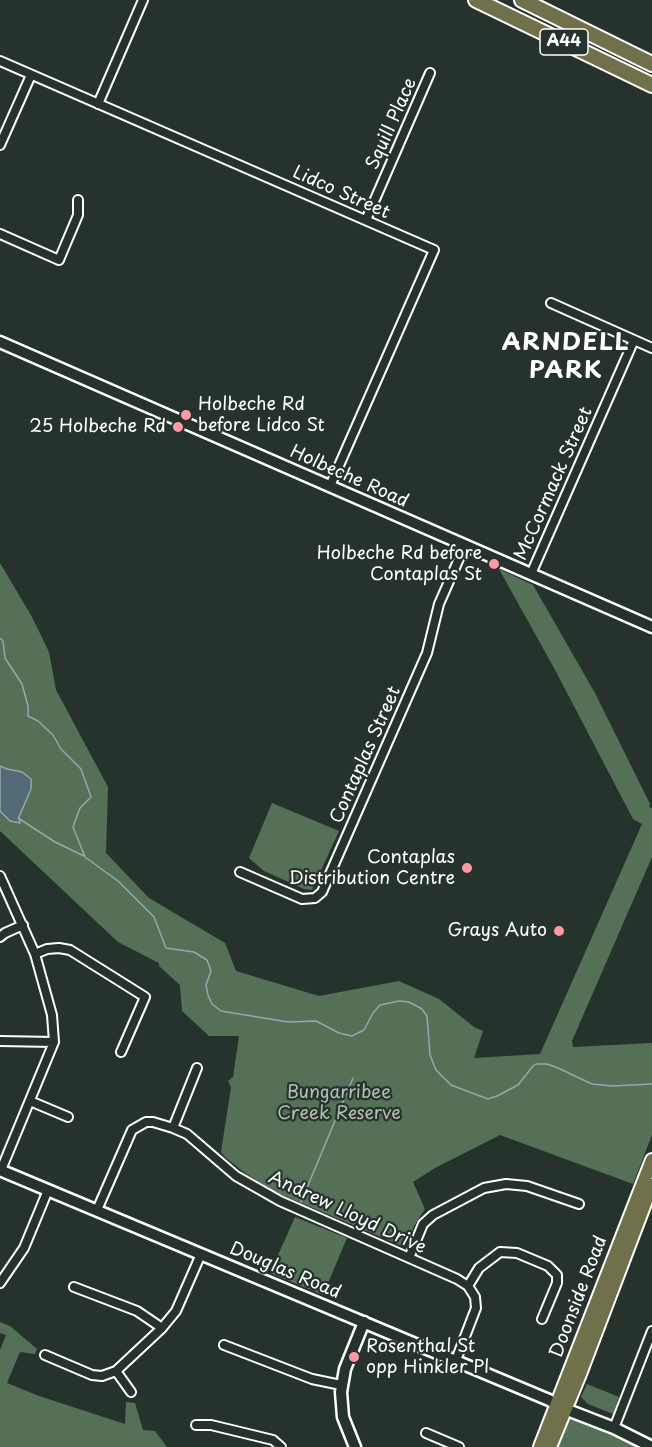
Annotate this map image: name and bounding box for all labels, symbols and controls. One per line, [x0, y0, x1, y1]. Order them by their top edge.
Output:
road number: A44 [540, 29, 588, 55]
street label: Squill Place [362, 75, 422, 173]
street label: Lidco Street [289, 162, 393, 224]
district label: ARNDELL PARK [502, 329, 630, 385]
place label: Holbeche Rd before Lidco St [198, 394, 325, 436]
street label: McCormack Street [510, 404, 598, 564]
marker: Holbeche Rd before Lidco St [179, 408, 193, 422]
place label: 25 Holbeche Rd [29, 416, 166, 438]
marker: 25 Holbeche Rd [171, 420, 185, 434]
street label: Holbeche Road [286, 441, 412, 513]
place label: Holbeche Rd before Contaplas St [317, 543, 482, 586]
marker: Holbeche Rd before Contaplas St [487, 557, 501, 571]
street label: Contaplas Street [326, 683, 406, 827]
place label: Contaplas Distribution Centre [289, 847, 455, 890]
marker: Contaplas Distribution Centre [460, 861, 474, 875]
place label: Grays Auto [447, 920, 547, 942]
marker: Grays Auto [552, 924, 566, 938]
park label: Bungarribee Creek Reserve [277, 1082, 401, 1124]
street label: Andrew Lloyd Drive [265, 1167, 429, 1259]
street label: Doonside Road [546, 1233, 612, 1361]
street label: Douglas Road [226, 1238, 344, 1304]
place label: Rosenthal St opp Hinkler Pl [366, 1336, 489, 1378]
marker: Rosenthal St opp Hinkler Pl [347, 1350, 361, 1364]

